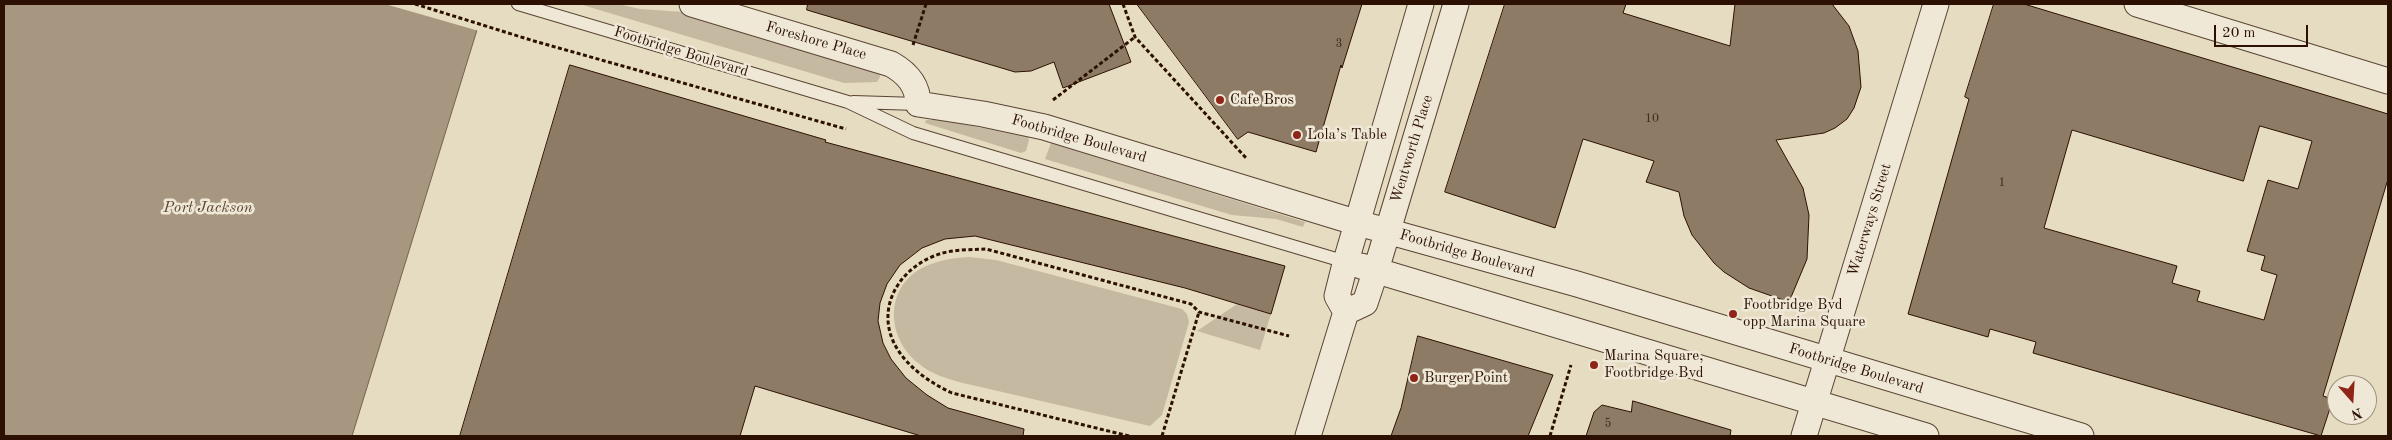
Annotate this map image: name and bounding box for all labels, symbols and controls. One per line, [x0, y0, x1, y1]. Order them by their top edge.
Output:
scale bar [2217, 15, 2311, 47]
street label: Foreshore Place [764, 18, 868, 64]
street label: Footbridge Boulevard [612, 23, 750, 81]
text: 20 m [2222, 26, 2256, 41]
house number: 3 [1336, 37, 1342, 51]
place label: Cafe Bros [1230, 91, 1294, 109]
street label: Wentworth Place [1387, 93, 1437, 205]
marker: Cafe Bros [1214, 94, 1226, 106]
street label: Footbridge Boulevard [1009, 111, 1149, 167]
house number: 10 [1645, 112, 1659, 126]
place label: Lola’s Table [1307, 126, 1387, 144]
marker: Lola’s Table [1291, 129, 1303, 141]
street label: Waterways Street [1844, 161, 1896, 279]
house number: 1 [1999, 176, 2005, 190]
water label: Port Jackson [163, 198, 253, 218]
street label: Footbridge Boulevard [1397, 226, 1537, 282]
place label: Footbridge Bvd opp Marina Square [1743, 296, 1865, 331]
marker: Footbridge Bvd opp Marina Square [1727, 308, 1739, 320]
street label: Footbridge Boulevard [1787, 340, 1925, 398]
place label: Marina Square, Footbridge Bvd [1604, 347, 1704, 382]
marker: Marina Square, Footbridge Bvd [1588, 359, 1600, 371]
place label: Burger Point [1424, 369, 1508, 387]
marker: Burger Point [1408, 372, 1420, 384]
north arrow [2327, 375, 2377, 425]
text: N [2349, 405, 2364, 422]
house number: 5 [1605, 417, 1611, 431]

